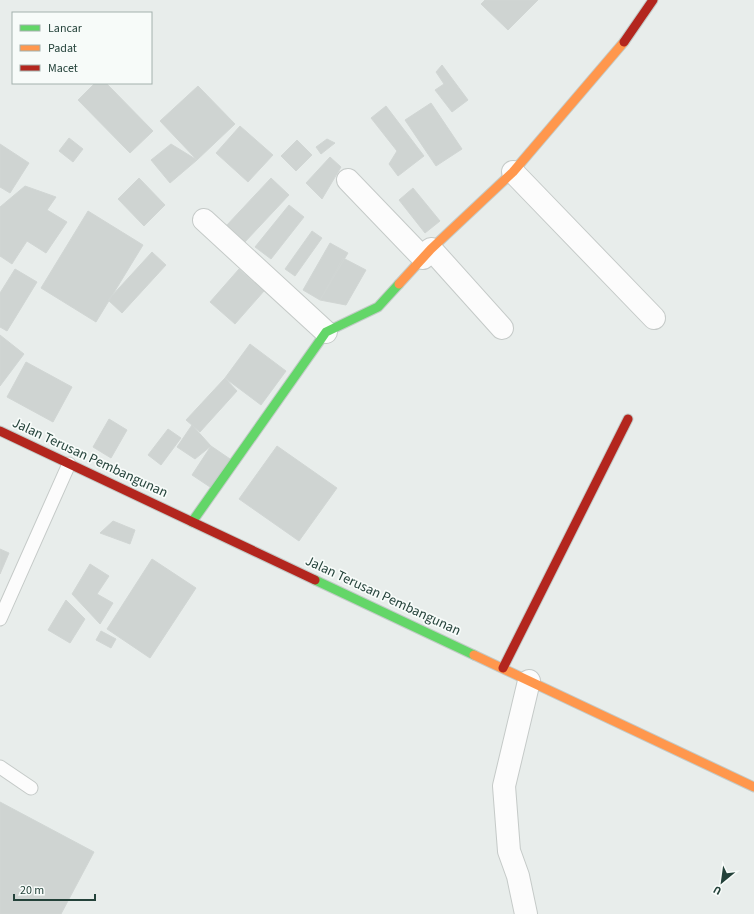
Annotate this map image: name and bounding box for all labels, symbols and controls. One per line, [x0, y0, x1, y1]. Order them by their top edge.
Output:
legend [12, 12, 152, 84]
text: Lancar [48, 20, 83, 37]
text: Padat [48, 40, 77, 57]
text: Macet [48, 60, 78, 77]
street label: Jalan Terusan Pembangunan [9, 413, 171, 503]
street label: Jalan Terusan Pembangunan [302, 551, 464, 641]
north arrow [702, 862, 742, 902]
scale bar [14, 876, 95, 902]
text: 20 m [20, 882, 44, 899]
text: U [711, 882, 724, 899]

